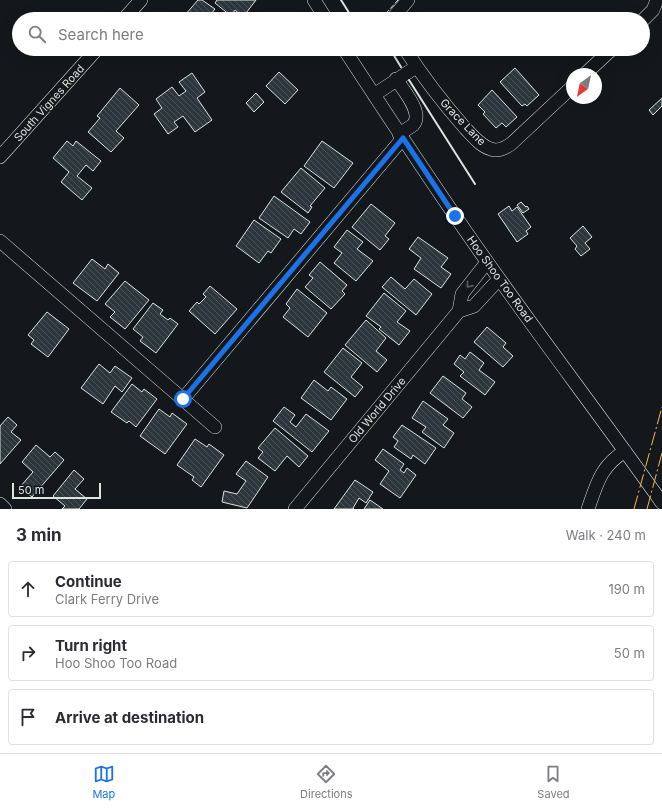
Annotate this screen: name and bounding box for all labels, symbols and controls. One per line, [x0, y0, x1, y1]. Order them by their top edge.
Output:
search box [12, 12, 650, 56]
icon: search [26, 23, 48, 45]
text: Search here [58, 25, 144, 44]
street label: South Vignes Road [11, 62, 87, 144]
north arrow [566, 68, 602, 104]
street label: Grace Lane [437, 96, 489, 148]
route end [446, 207, 464, 225]
street label: Hoo Shoo Too Road [464, 233, 536, 325]
one-way arrow [467, 280, 474, 287]
street label: Old World Drive [345, 374, 409, 446]
route start [174, 390, 192, 408]
scale bar [12, 481, 101, 500]
text: 50 m [18, 483, 44, 497]
text: 3 min [16, 525, 62, 545]
text: Walk · 240 m [566, 527, 646, 543]
text: Continue [55, 572, 122, 591]
icon: ahead [17, 578, 39, 600]
text: 190 m [608, 581, 645, 597]
text: Clark Ferry Drive [55, 591, 159, 607]
text: Turn right [55, 636, 127, 655]
icon: right [17, 642, 39, 664]
text: 50 m [614, 645, 645, 661]
text: Hoo Shoo Too Road [55, 655, 177, 671]
icon: arrive [17, 706, 39, 728]
text: Arrive at destination [55, 708, 204, 727]
tab: Map [92, 763, 115, 801]
tab: Directions [300, 763, 353, 801]
tab: Saved [537, 763, 570, 801]

